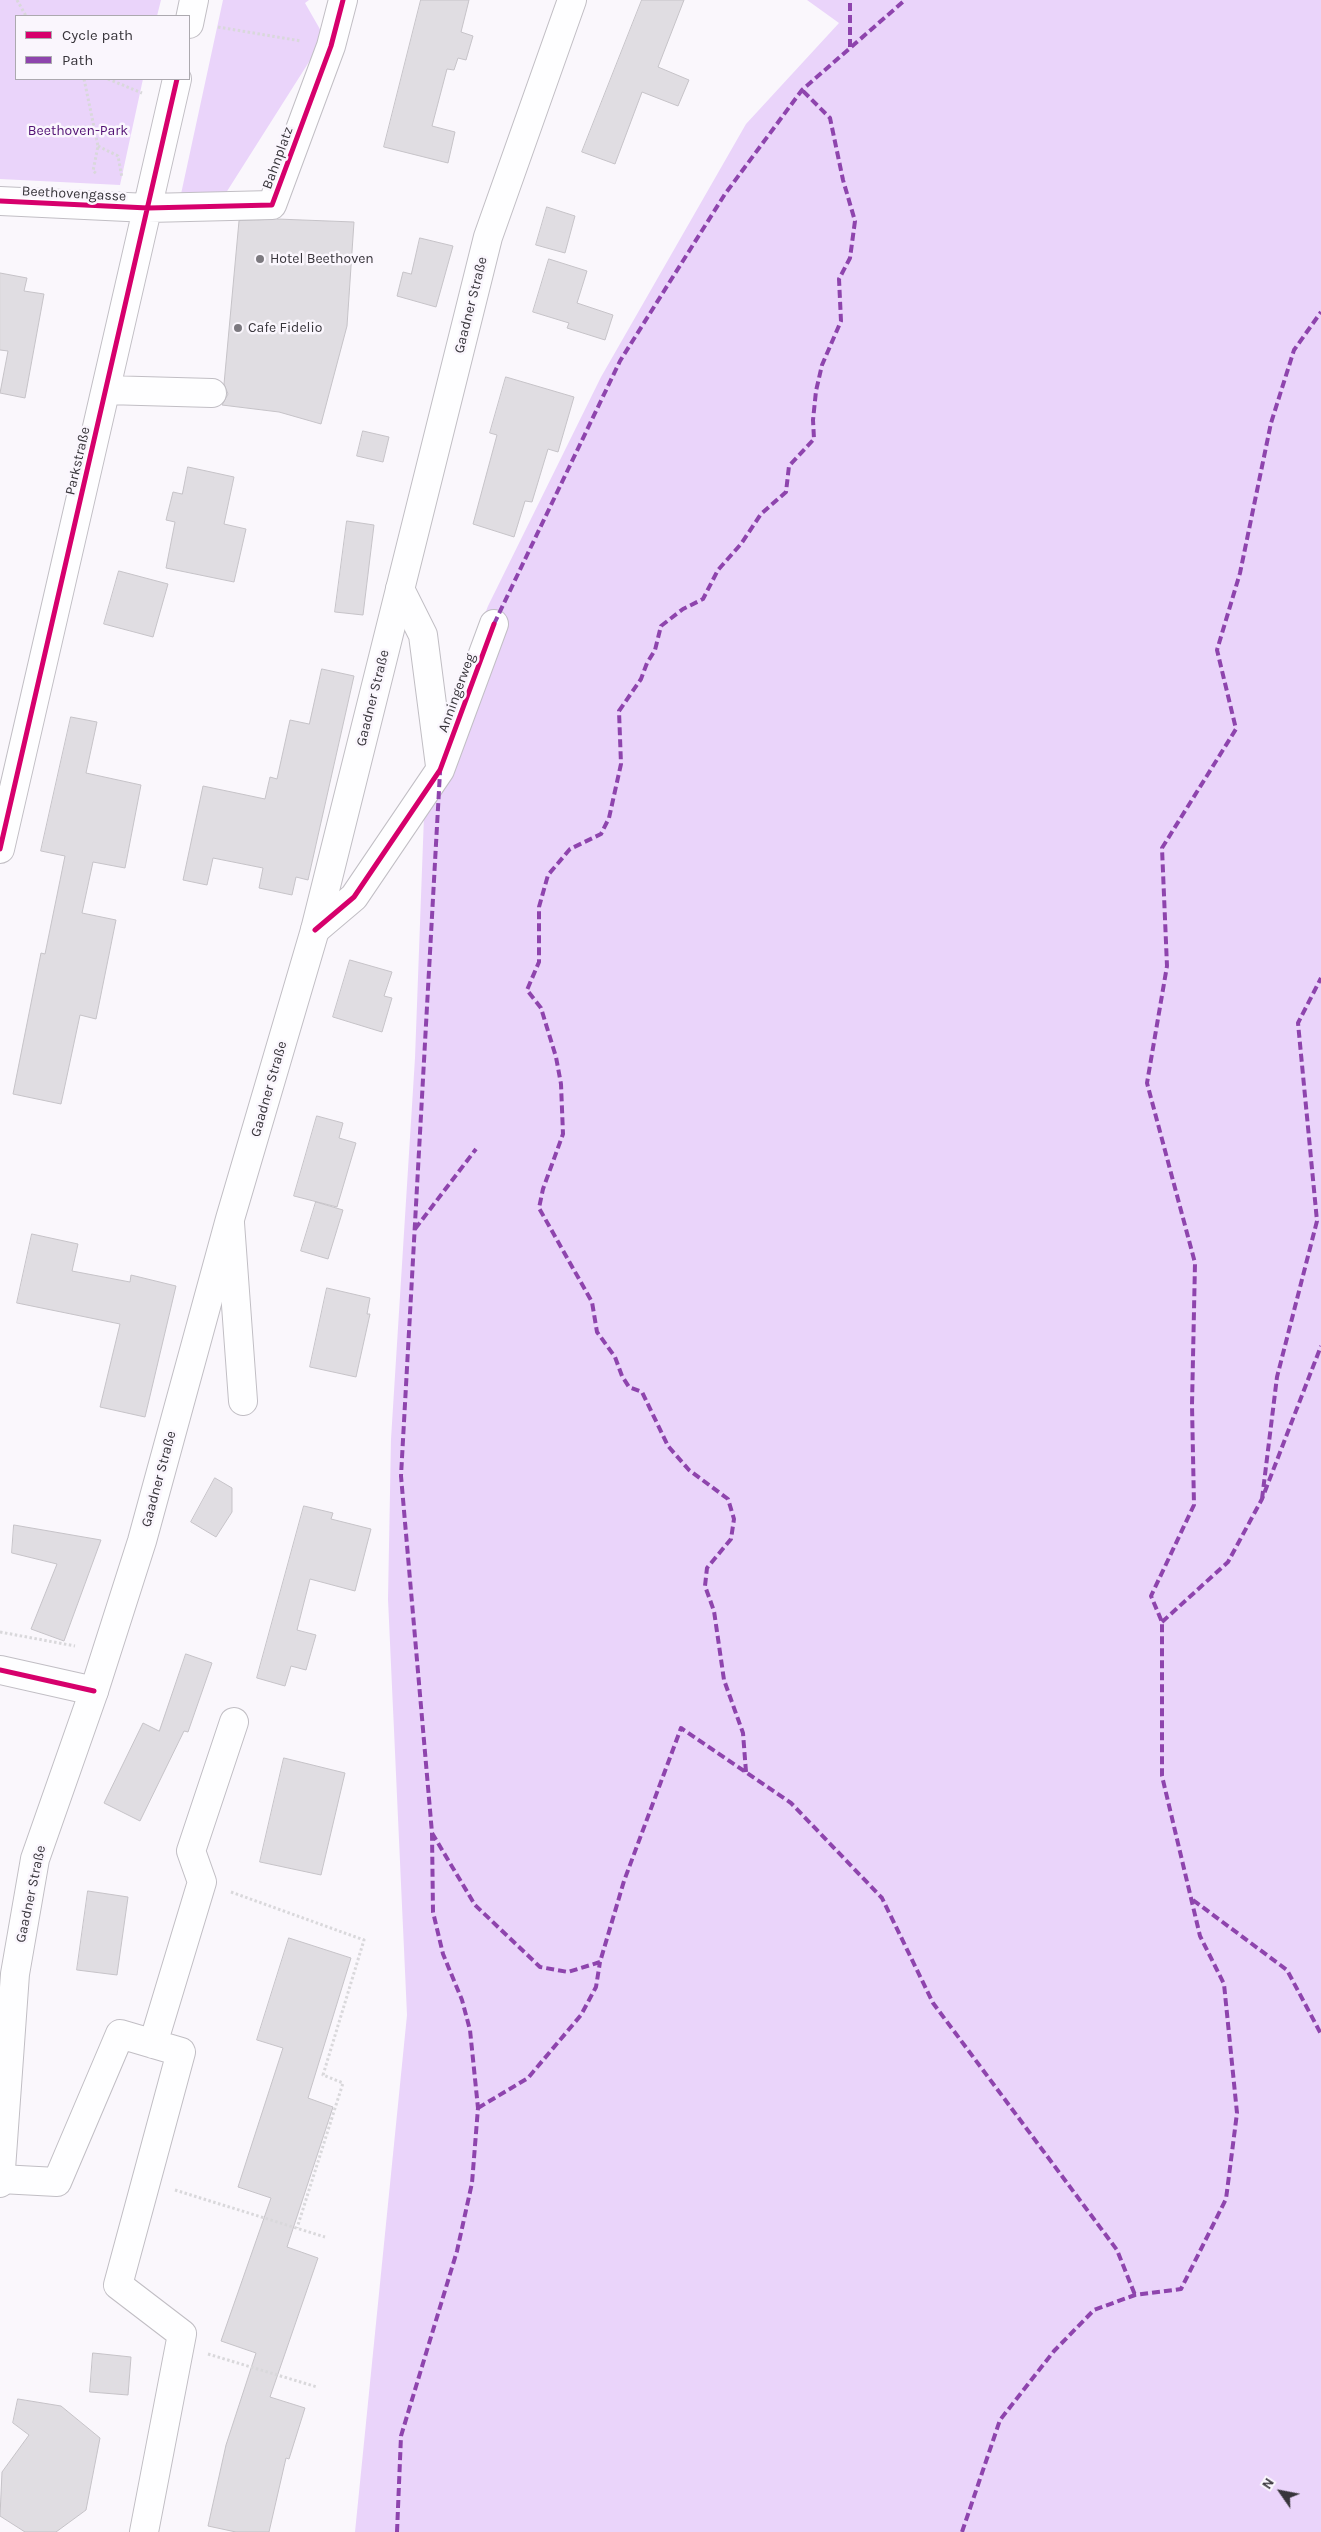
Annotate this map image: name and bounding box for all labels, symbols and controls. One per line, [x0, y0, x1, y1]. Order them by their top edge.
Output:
legend [15, 15, 190, 80]
text: Cycle path [62, 26, 133, 44]
text: Path [62, 51, 93, 69]
park label: Beethoven-Park [28, 123, 128, 139]
street label: Bahnplatz [259, 125, 297, 191]
street label: Beethovengasse [21, 183, 127, 205]
place label: Hotel Beethoven [270, 251, 374, 267]
marker: Hotel Beethoven [254, 253, 266, 265]
street label: Gaadner Straße [451, 255, 491, 355]
place label: Cafe Fidelio [248, 320, 322, 336]
marker: Cafe Fidelio [232, 322, 244, 334]
street label: Parkstraße [62, 425, 94, 497]
street label: Gaadner Straße [353, 648, 393, 748]
street label: Anningerweg [435, 651, 479, 735]
street label: Gaadner Straße [247, 1039, 291, 1139]
street label: Gaadner Straße [138, 1429, 180, 1529]
street label: Gaadner Straße [12, 1844, 50, 1944]
north arrow [1256, 2467, 1306, 2517]
text: N [1258, 2475, 1278, 2492]

